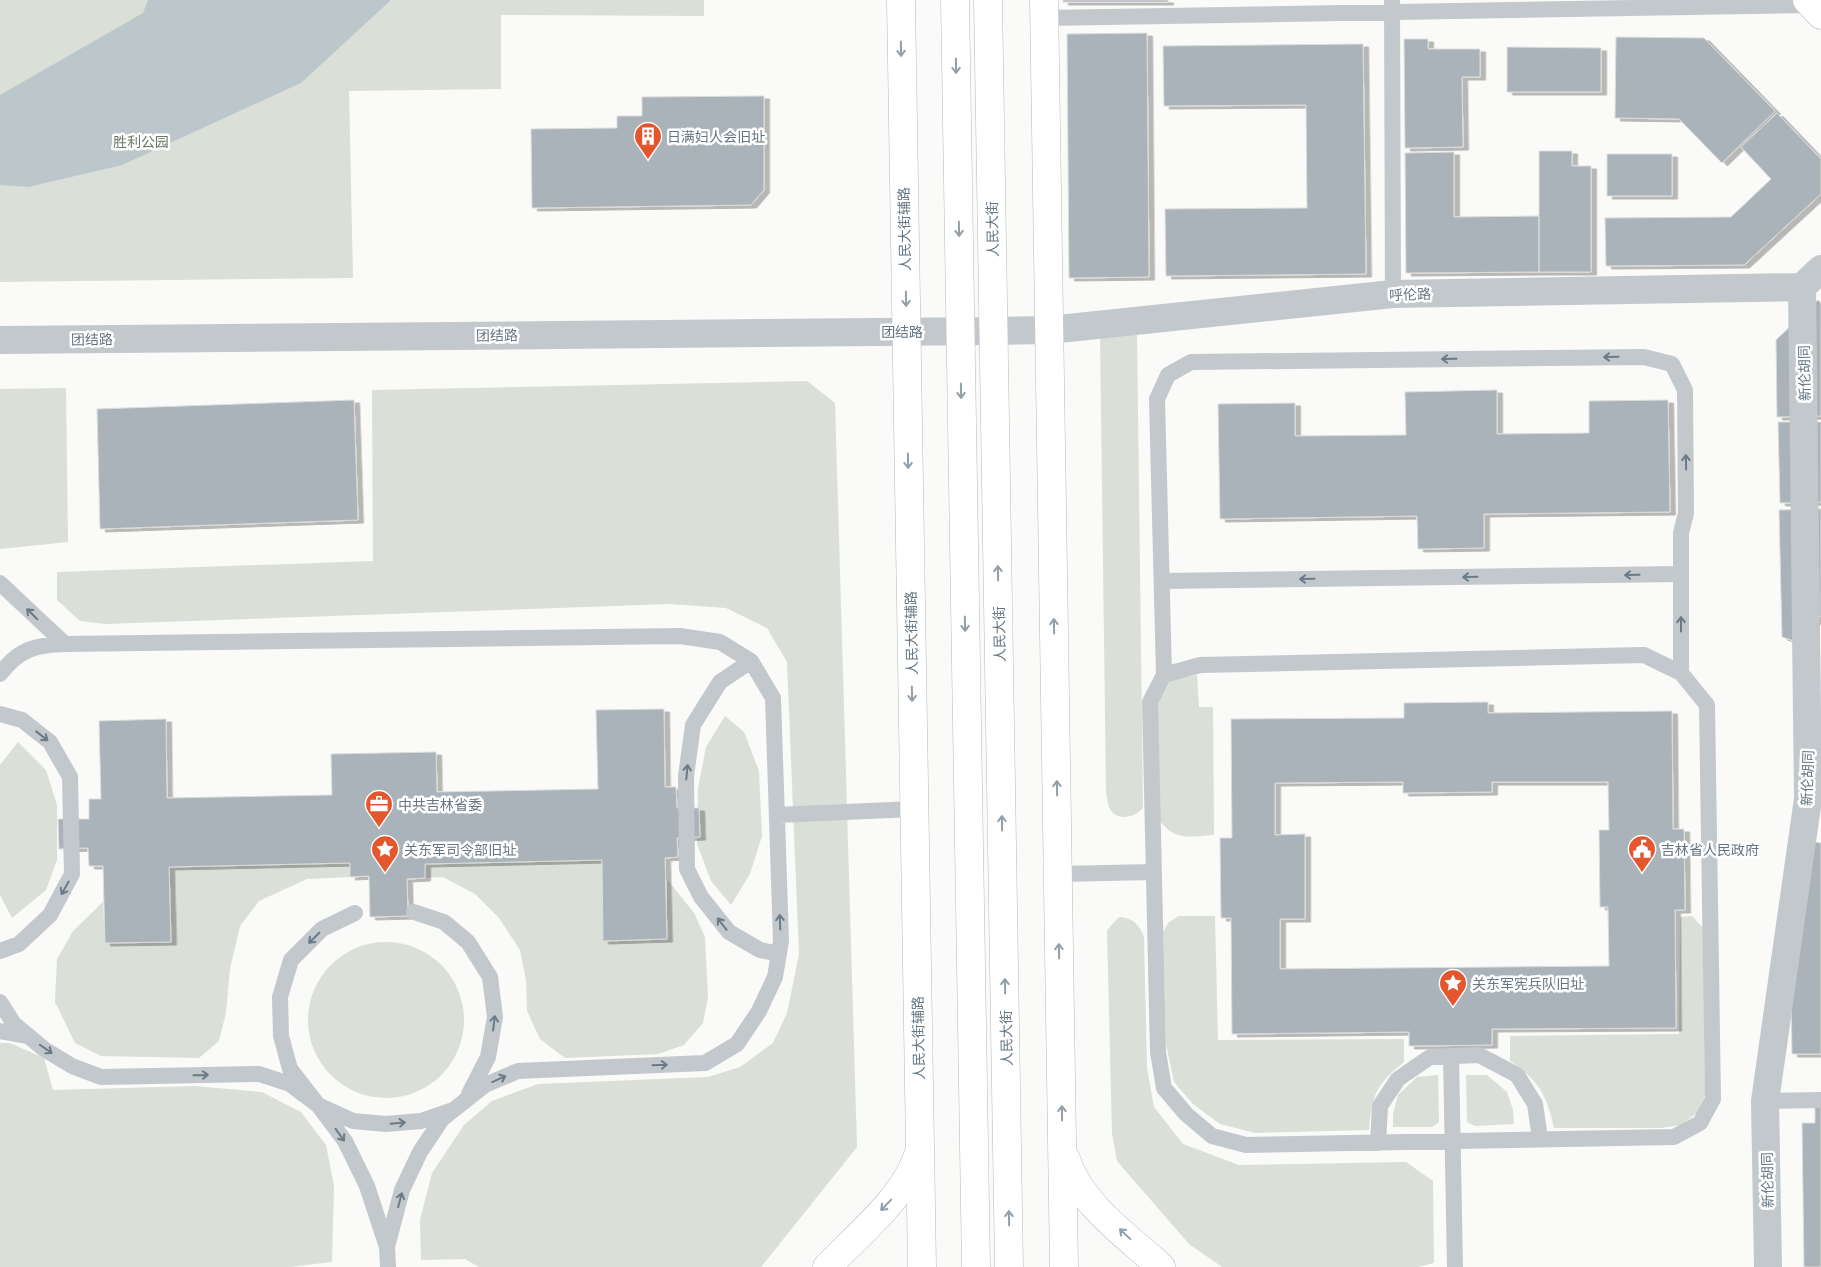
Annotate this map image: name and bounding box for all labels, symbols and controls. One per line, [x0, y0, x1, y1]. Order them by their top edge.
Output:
one-way arrow [897, 40, 906, 56]
one-way arrow [951, 58, 961, 74]
building icon: 日满妇人会旧址 [633, 121, 663, 160]
place label: 日满妇人会旧址 [667, 128, 765, 145]
park label: 胜利公园 [113, 133, 169, 150]
street label: 人民大街辅路 [895, 187, 913, 271]
street label: 人民大街 [983, 201, 1001, 257]
one-way arrow [954, 220, 964, 236]
street label: 呼伦路 [1389, 285, 1431, 303]
one-way arrow [901, 290, 910, 306]
street label: 团结路 [881, 323, 923, 340]
street label: 团结路 [476, 326, 518, 344]
street label: 团结路 [71, 330, 113, 348]
street label: 新伦胡同 [1795, 345, 1813, 401]
one-way arrow [1604, 352, 1620, 362]
one-way arrow [1441, 354, 1458, 364]
one-way arrow [957, 383, 966, 399]
one-way arrow [903, 452, 913, 469]
one-way arrow [1681, 455, 1691, 471]
one-way arrow [993, 566, 1003, 582]
one-way arrow [1624, 570, 1640, 580]
one-way arrow [1462, 572, 1478, 582]
one-way arrow [1299, 574, 1316, 584]
street label: 人民大街辅路 [902, 591, 920, 675]
street label: 人民大街 [990, 606, 1008, 662]
one-way arrow [26, 608, 38, 620]
one-way arrow [960, 615, 970, 631]
one-way arrow [1676, 616, 1686, 632]
one-way arrow [1049, 618, 1059, 634]
one-way arrow [907, 685, 917, 701]
one-way arrow [35, 731, 48, 742]
street label: 新伦胡同 [1798, 750, 1816, 806]
one-way arrow [682, 764, 692, 780]
one-way arrow [1052, 781, 1061, 797]
office icon: 中共吉林省委 [364, 789, 394, 828]
place label: 中共吉林省委 [398, 796, 482, 813]
one-way arrow [997, 816, 1007, 832]
place icon: 关东军司令部旧址 [370, 834, 400, 873]
public building icon: 吉林省人民政府 [1627, 834, 1657, 873]
place label: 关东军司令部旧址 [404, 841, 516, 858]
place label: 吉林省人民政府 [1661, 841, 1759, 858]
one-way arrow [60, 880, 70, 895]
one-way arrow [776, 915, 785, 931]
one-way arrow [717, 917, 727, 931]
one-way arrow [308, 931, 320, 944]
one-way arrow [1054, 943, 1064, 960]
place icon: 关东军宪兵队旧址 [1438, 968, 1468, 1007]
place label: 关东军宪兵队旧址 [1472, 975, 1584, 992]
one-way arrow [1000, 978, 1010, 994]
street label: 人民大街辅路 [909, 996, 927, 1080]
street label: 人民大街 [997, 1010, 1015, 1066]
one-way arrow [489, 1015, 499, 1031]
one-way arrow [39, 1044, 53, 1054]
one-way arrow [652, 1060, 668, 1070]
one-way arrow [193, 1070, 209, 1080]
one-way arrow [491, 1073, 506, 1083]
one-way arrow [1057, 1106, 1067, 1122]
one-way arrow [390, 1118, 406, 1128]
one-way arrow [335, 1128, 345, 1142]
street label: 新伦胡同 [1758, 1152, 1776, 1208]
one-way arrow [395, 1193, 405, 1209]
one-way arrow [880, 1199, 892, 1211]
one-way arrow [1004, 1211, 1014, 1227]
one-way arrow [1119, 1228, 1131, 1240]

